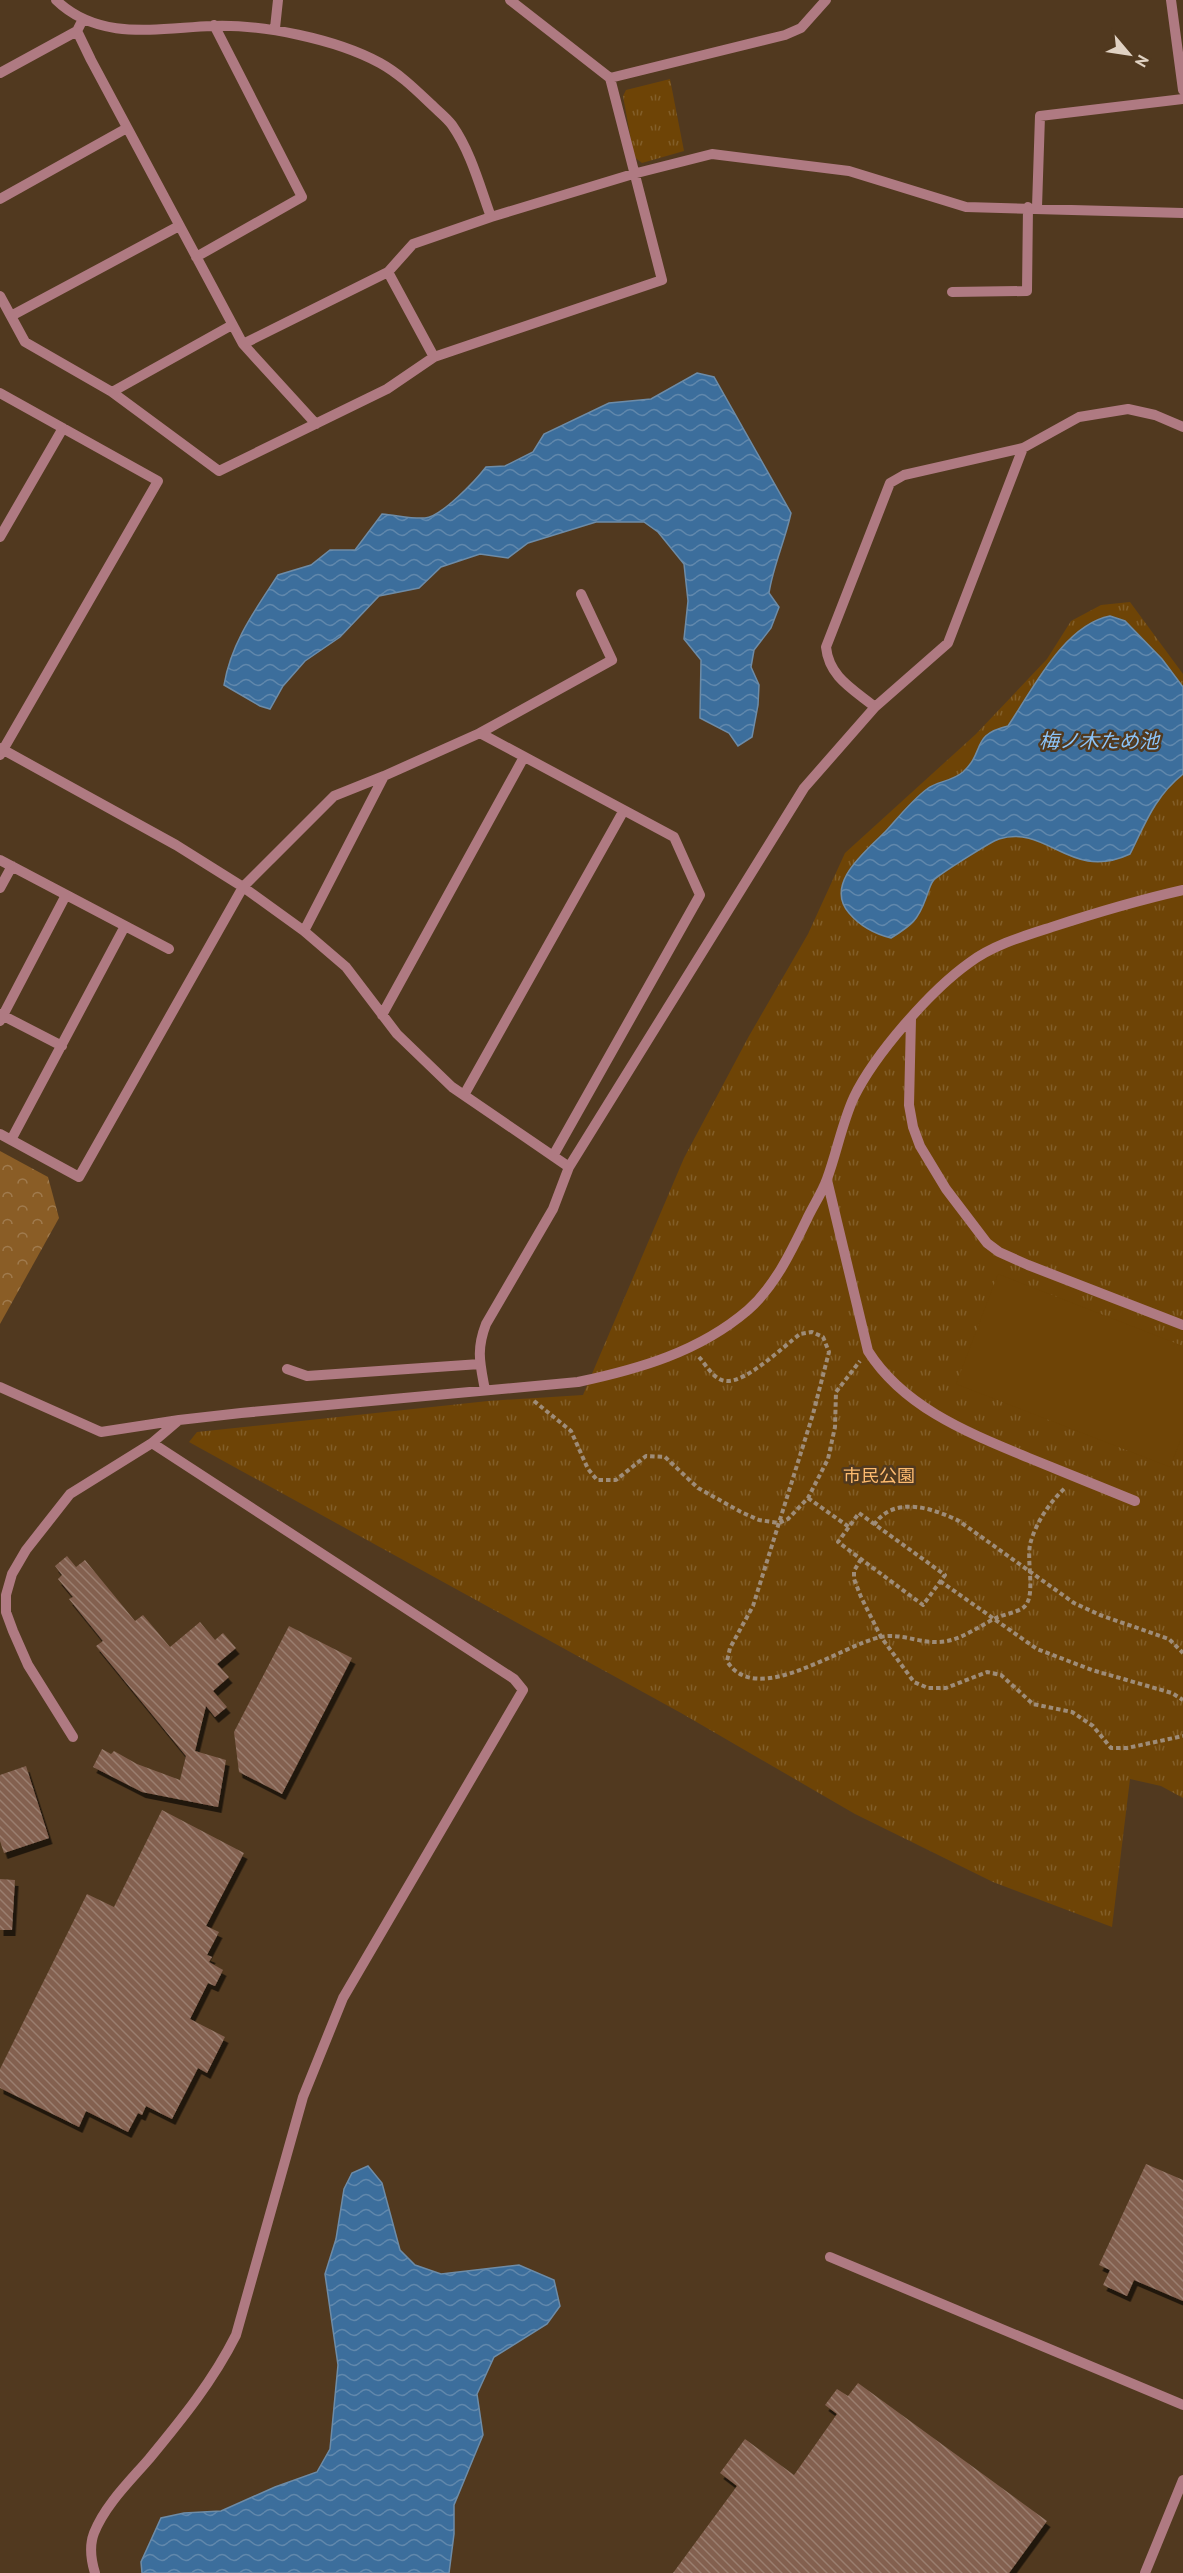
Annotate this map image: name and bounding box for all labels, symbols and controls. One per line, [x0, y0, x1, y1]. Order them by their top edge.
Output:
north arrow [1099, 24, 1159, 84]
text: N [1131, 52, 1153, 71]
water label: 梅ノ木ため池 [1039, 728, 1161, 754]
park label: 市民公園 [843, 1464, 915, 1487]

